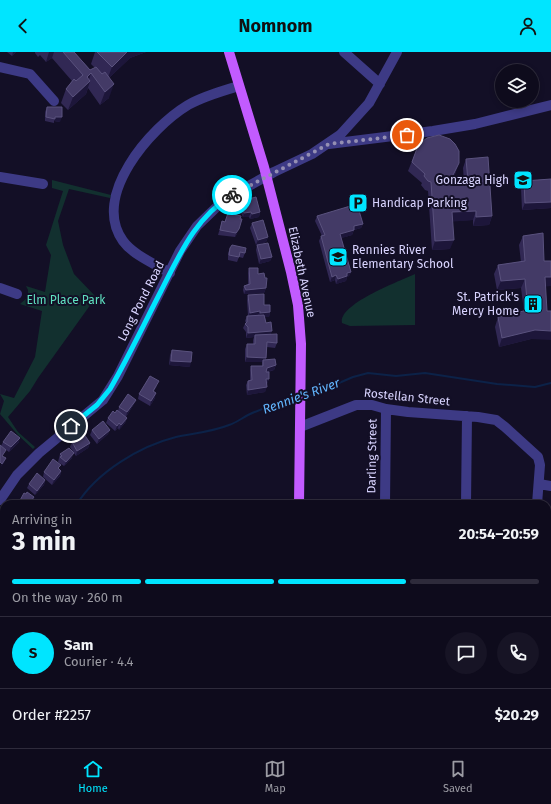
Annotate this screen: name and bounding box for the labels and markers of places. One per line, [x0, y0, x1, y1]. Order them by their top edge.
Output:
pin [390, 118, 424, 152]
school or university icon: Gonzaga High [512, 169, 534, 191]
place label: Gonzaga High [435, 173, 509, 187]
parking icon: Handicap Parking [347, 192, 369, 214]
place label: Handicap Parking [372, 196, 468, 210]
place label: Rennies River Elementary School [352, 243, 454, 271]
school or university icon: Rennies River Elementary School [327, 246, 349, 268]
place label: St. Patrick's Mercy Home [452, 290, 519, 318]
building icon: St. Patrick's Mercy Home [522, 293, 544, 315]
pin [54, 409, 88, 443]

